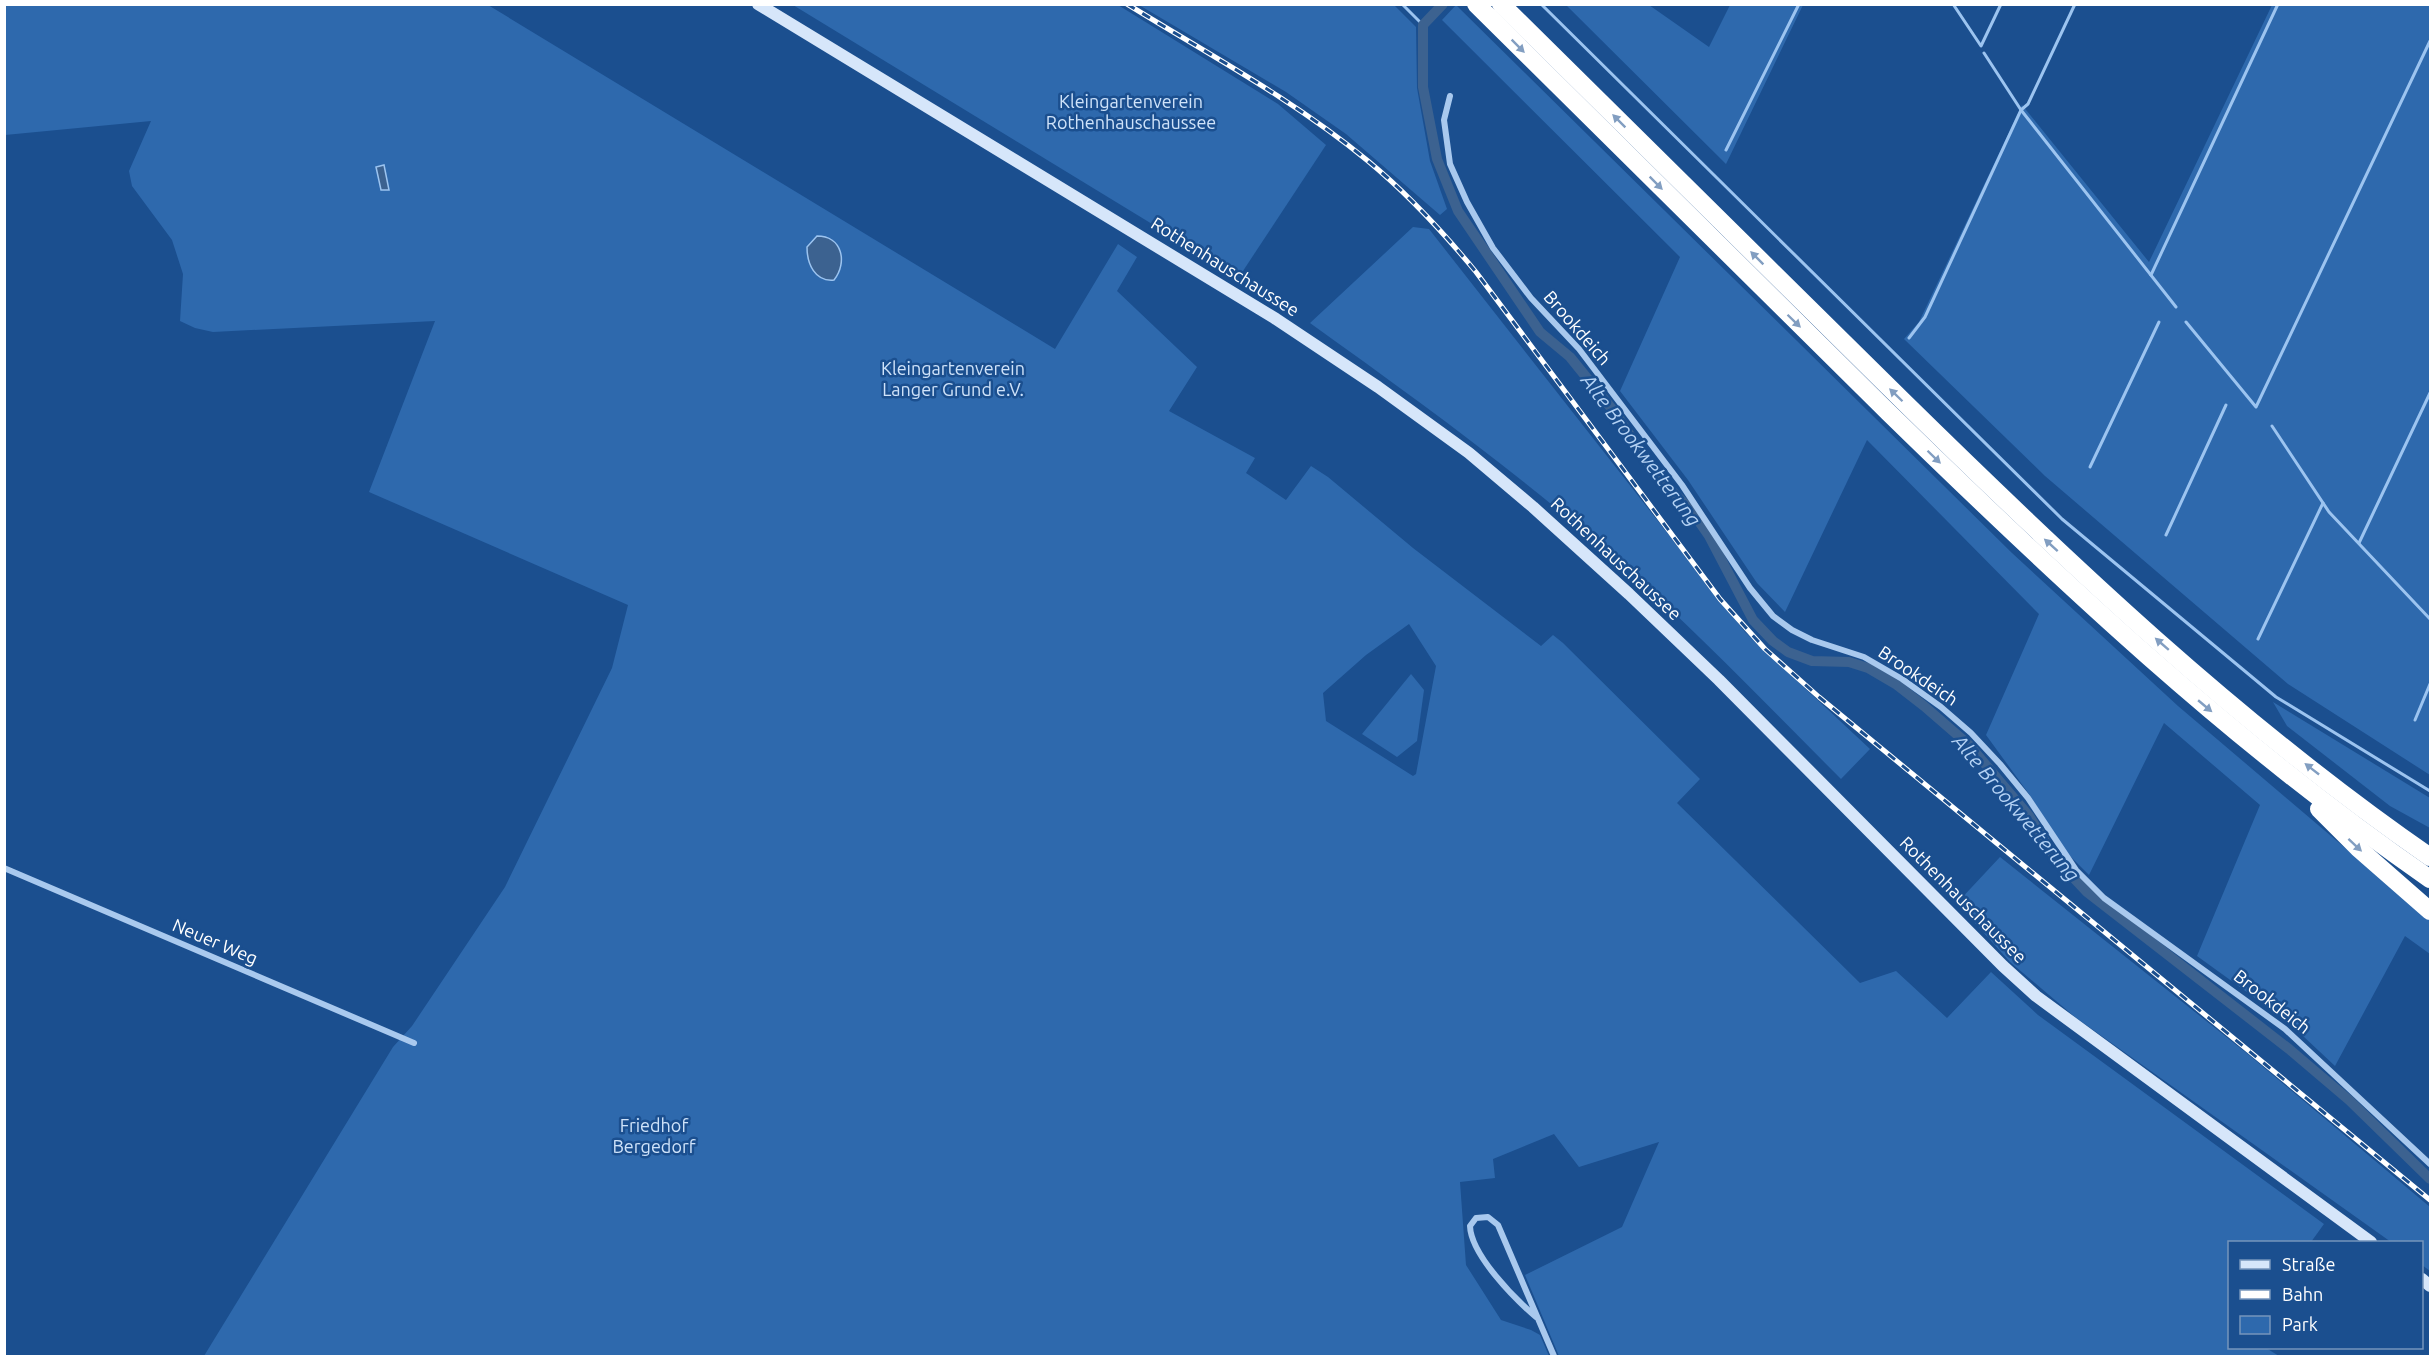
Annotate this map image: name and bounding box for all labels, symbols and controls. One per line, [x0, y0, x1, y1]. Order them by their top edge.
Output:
one-way arrow [1510, 38, 1524, 52]
park label: Kleingartenverein Rothenhauschaussee [1046, 91, 1216, 132]
one-way arrow [1611, 114, 1626, 128]
one-way arrow [1648, 176, 1662, 190]
street label: Rothenhauschaussee [1148, 212, 1303, 320]
one-way arrow [1751, 252, 1765, 266]
street label: Brookdeich [1540, 286, 1615, 368]
one-way arrow [1787, 313, 1801, 327]
park label: Kleingartenverein Langer Grund e.V. [881, 358, 1025, 399]
water label: Alte Brookwetterung [1576, 368, 1706, 530]
one-way arrow [1890, 388, 1904, 402]
one-way arrow [1926, 449, 1940, 463]
street label: Rothenhauschaussee [1547, 493, 1686, 624]
one-way arrow [2044, 538, 2059, 552]
one-way arrow [2154, 638, 2170, 651]
street label: Brookdeich [1875, 641, 1962, 709]
one-way arrow [2197, 699, 2212, 712]
water label: Alte Brookwetterung [1948, 729, 2085, 886]
one-way arrow [2304, 764, 2319, 776]
street label: Rothenhauschaussee [1896, 832, 2031, 967]
one-way arrow [2347, 838, 2362, 852]
street label: Neuer Weg [170, 914, 261, 968]
street label: Brookdeich [2230, 965, 2315, 1037]
park label: Friedhof Bergedorf [612, 1115, 696, 1156]
legend [2228, 1241, 2423, 1349]
text: Straße [2282, 1254, 2335, 1274]
text: Bahn [2282, 1284, 2323, 1304]
text: Park [2282, 1314, 2318, 1334]

